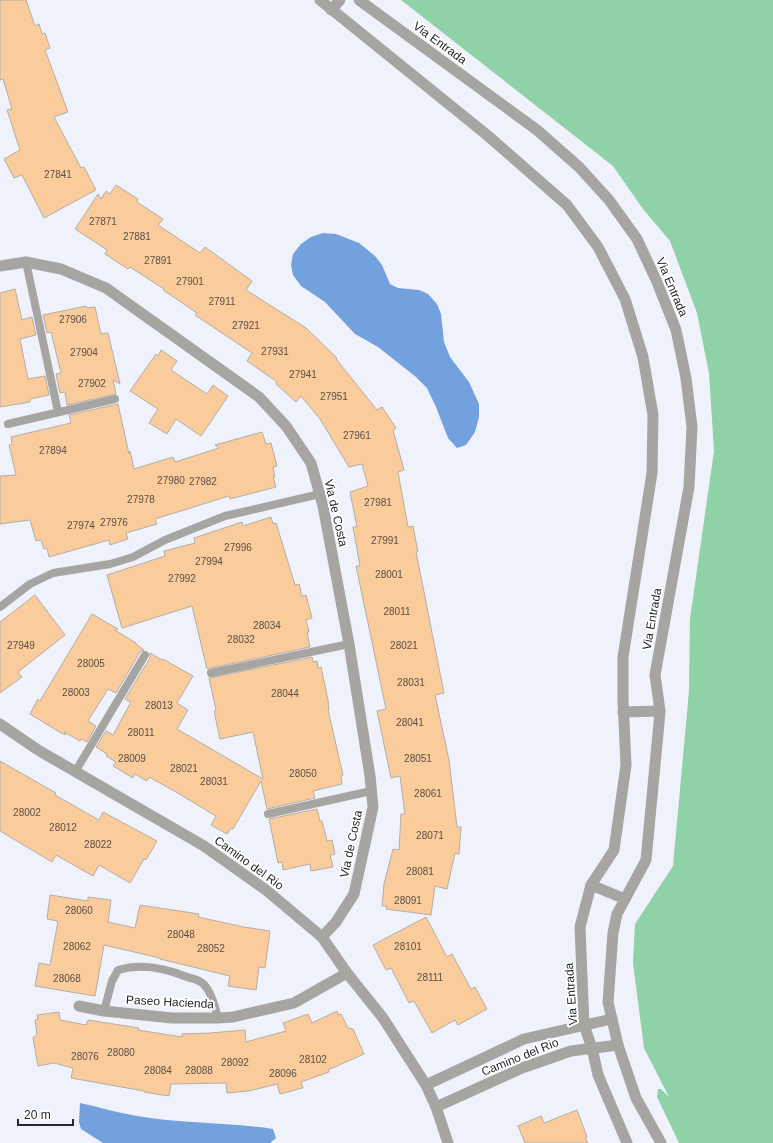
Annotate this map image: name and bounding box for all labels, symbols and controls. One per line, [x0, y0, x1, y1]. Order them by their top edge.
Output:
street label: Via Entrada [411, 19, 470, 67]
house number: 27841 [44, 169, 72, 180]
house number: 27871 [89, 216, 117, 227]
house number: 27881 [123, 231, 151, 242]
house number: 27891 [144, 255, 172, 266]
street label: Via Entrada [653, 255, 691, 319]
house number: 27901 [176, 276, 204, 287]
house number: 27911 [208, 296, 236, 307]
house number: 27906 [59, 314, 87, 325]
house number: 27921 [232, 320, 260, 331]
house number: 27931 [261, 346, 289, 357]
house number: 27904 [70, 347, 98, 358]
house number: 27941 [289, 369, 317, 380]
house number: 27902 [78, 378, 106, 389]
house number: 27951 [320, 391, 348, 402]
house number: 27961 [343, 430, 371, 441]
house number: 27894 [39, 445, 67, 456]
house number: 27980 [157, 475, 185, 486]
house number: 27982 [189, 476, 217, 487]
street label: Via de Costa [321, 478, 351, 548]
house number: 27978 [127, 494, 155, 505]
house number: 27981 [364, 497, 392, 508]
house number: 27976 [100, 517, 128, 528]
house number: 27974 [67, 520, 95, 531]
house number: 27991 [371, 535, 399, 546]
house number: 27996 [224, 542, 252, 553]
house number: 27994 [195, 556, 223, 567]
house number: 28001 [375, 569, 403, 580]
house number: 27992 [168, 573, 196, 584]
street label: Via Entrada [640, 587, 664, 651]
house number: 28011 [383, 606, 411, 617]
house number: 28034 [253, 620, 281, 631]
house number: 28032 [227, 634, 255, 645]
house number: 27949 [7, 640, 35, 651]
house number: 28021 [390, 640, 418, 651]
house number: 28005 [77, 658, 105, 669]
house number: 28031 [397, 677, 425, 688]
house number: 28003 [62, 687, 90, 698]
house number: 28044 [271, 688, 299, 699]
house number: 28013 [145, 700, 173, 711]
house number: 28041 [396, 717, 424, 728]
house number: 28011 [127, 727, 155, 738]
house number: 28009 [118, 753, 146, 764]
house number: 28051 [404, 753, 432, 764]
house number: 28021 [170, 763, 198, 774]
house number: 28050 [289, 768, 317, 779]
house number: 28031 [200, 776, 228, 787]
house number: 28061 [414, 788, 442, 799]
house number: 28002 [13, 807, 41, 818]
street label: Via de Costa [337, 809, 365, 879]
house number: 28012 [49, 822, 77, 833]
house number: 28071 [416, 830, 444, 841]
street label: Camino del Rio [212, 833, 287, 893]
house number: 28022 [84, 839, 112, 850]
house number: 28081 [406, 866, 434, 877]
house number: 28091 [394, 895, 422, 906]
house number: 28060 [65, 905, 93, 916]
house number: 28048 [167, 929, 195, 940]
house number: 28062 [63, 941, 91, 952]
house number: 28101 [394, 941, 422, 952]
house number: 28052 [197, 943, 225, 954]
street label: Via Entrada [562, 962, 580, 1026]
house number: 28111 [417, 972, 444, 983]
house number: 28068 [53, 973, 81, 984]
street label: Paseo Hacienda [126, 993, 215, 1011]
street label: Camino del Rio [479, 1035, 561, 1079]
house number: 28080 [107, 1047, 135, 1058]
house number: 28076 [71, 1051, 99, 1062]
house number: 28102 [299, 1054, 327, 1065]
house number: 28092 [221, 1057, 249, 1068]
house number: 28084 [144, 1065, 172, 1076]
house number: 28088 [185, 1065, 213, 1076]
house number: 28096 [269, 1068, 297, 1079]
scale bar [18, 1101, 73, 1127]
text: 20 m [24, 1108, 51, 1122]

